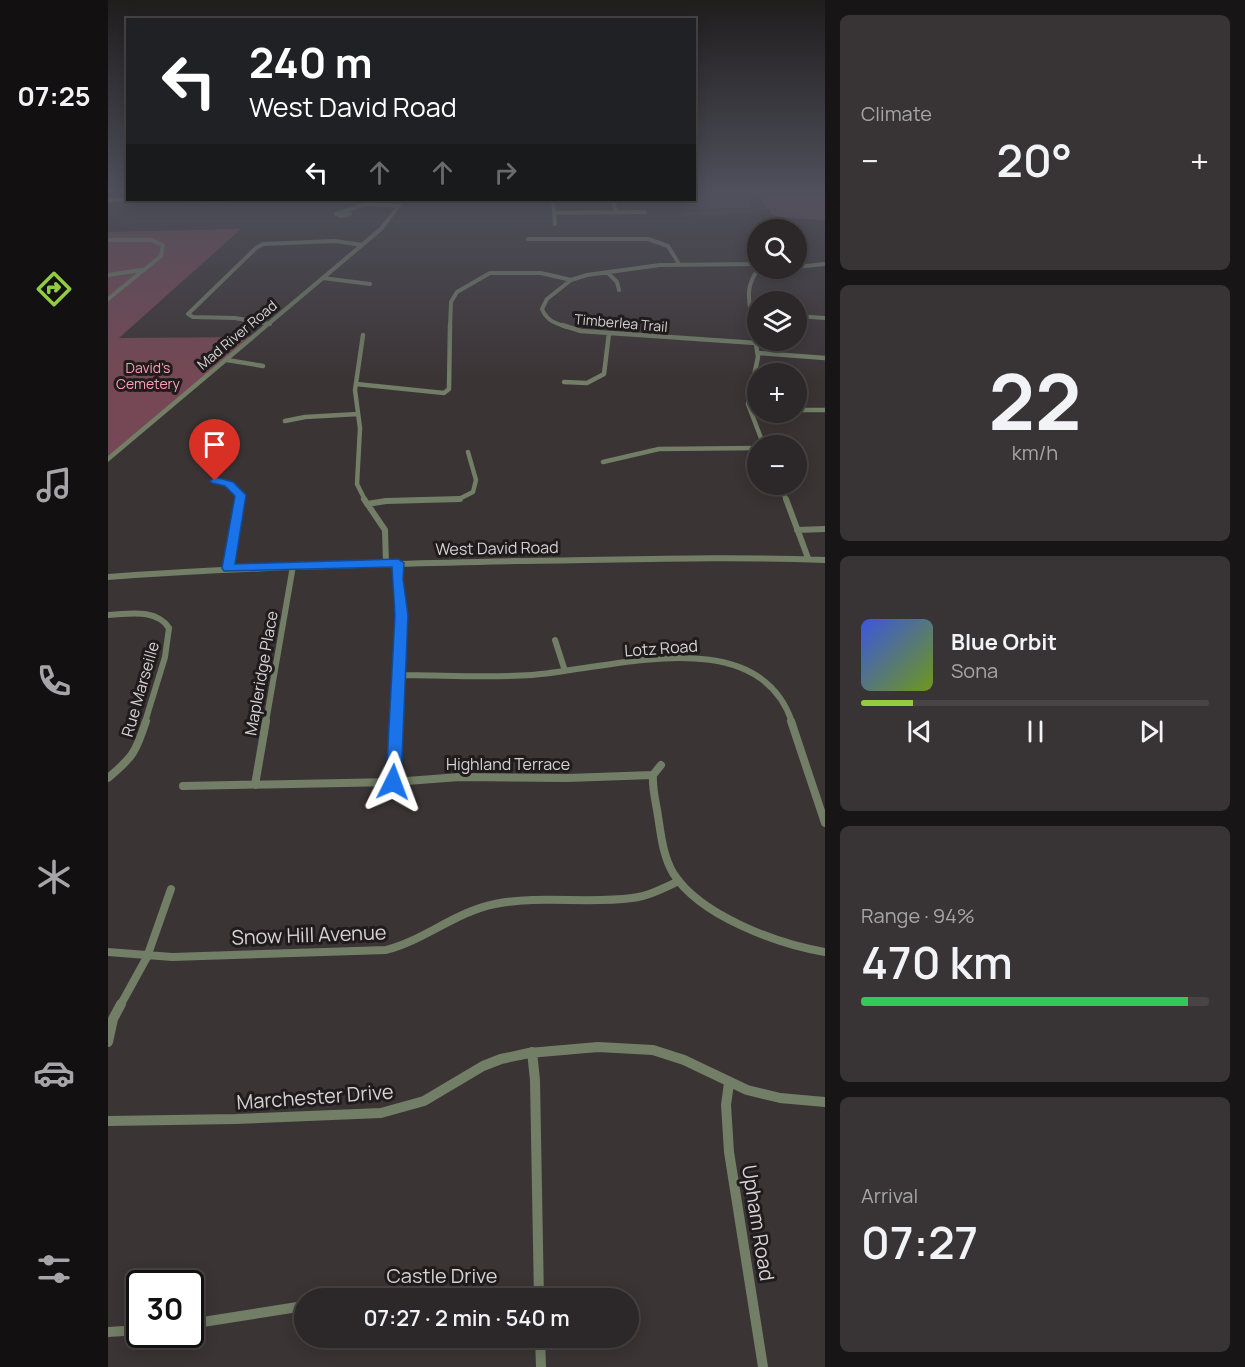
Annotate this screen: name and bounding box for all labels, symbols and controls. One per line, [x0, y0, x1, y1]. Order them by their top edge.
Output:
text: 240 m [249, 33, 373, 91]
icon: left [150, 42, 228, 120]
text: 07:25 [17, 77, 91, 114]
text: West David Road [249, 88, 457, 125]
text: Climate [861, 100, 932, 127]
text: 20° [997, 129, 1072, 191]
text: − [861, 138, 879, 183]
text: + [1190, 138, 1209, 183]
icon: left [300, 156, 333, 189]
icon: ahead [363, 156, 396, 189]
icon: ahead [426, 156, 459, 189]
icon: right [489, 156, 522, 189]
map controls [747, 219, 807, 495]
button: search [747, 219, 807, 279]
icon: directions [33, 268, 75, 310]
button: layers [747, 291, 807, 351]
street label: Mad River Road [193, 296, 281, 374]
street label: Timberlea Trail [574, 309, 669, 336]
text: 22 [989, 347, 1081, 453]
park label: David's Cemetery [116, 358, 181, 393]
button: + [747, 363, 807, 423]
pin [189, 419, 240, 481]
icon: arrive [198, 428, 231, 461]
button: − [747, 435, 807, 495]
text: km/h [1012, 439, 1058, 466]
icon: music [33, 464, 75, 506]
street label: West David Road [435, 536, 559, 560]
street label: Mapleridge Place [239, 609, 283, 737]
text: Blue Orbit [951, 627, 1057, 657]
street label: Lotz Road [624, 634, 698, 662]
street label: Rue Marseille [116, 639, 164, 739]
text: Sona [951, 657, 998, 684]
icon: phone [33, 660, 75, 702]
icon: previous [903, 715, 936, 748]
icon: pause [1019, 715, 1052, 748]
icon: next [1135, 715, 1168, 748]
position arrow [361, 750, 425, 814]
street label: Highland Terrace [446, 753, 570, 775]
icon: climate [33, 856, 75, 898]
text: Range · 94% [861, 902, 975, 929]
street label: Snow Hill Avenue [231, 918, 387, 951]
text: 470 km [861, 931, 1013, 993]
icon: car [33, 1052, 75, 1094]
street label: Marchester Drive [236, 1078, 394, 1115]
street label: Upham Road [736, 1163, 781, 1283]
text: Arrival [861, 1182, 918, 1209]
text: 07:27 [861, 1211, 978, 1273]
icon: filters [33, 1248, 75, 1290]
street label: Castle Drive [386, 1262, 498, 1289]
speed limit sign: 30 [126, 1270, 204, 1348]
text: 07:27 · 2 min · 540 m [363, 1303, 570, 1333]

